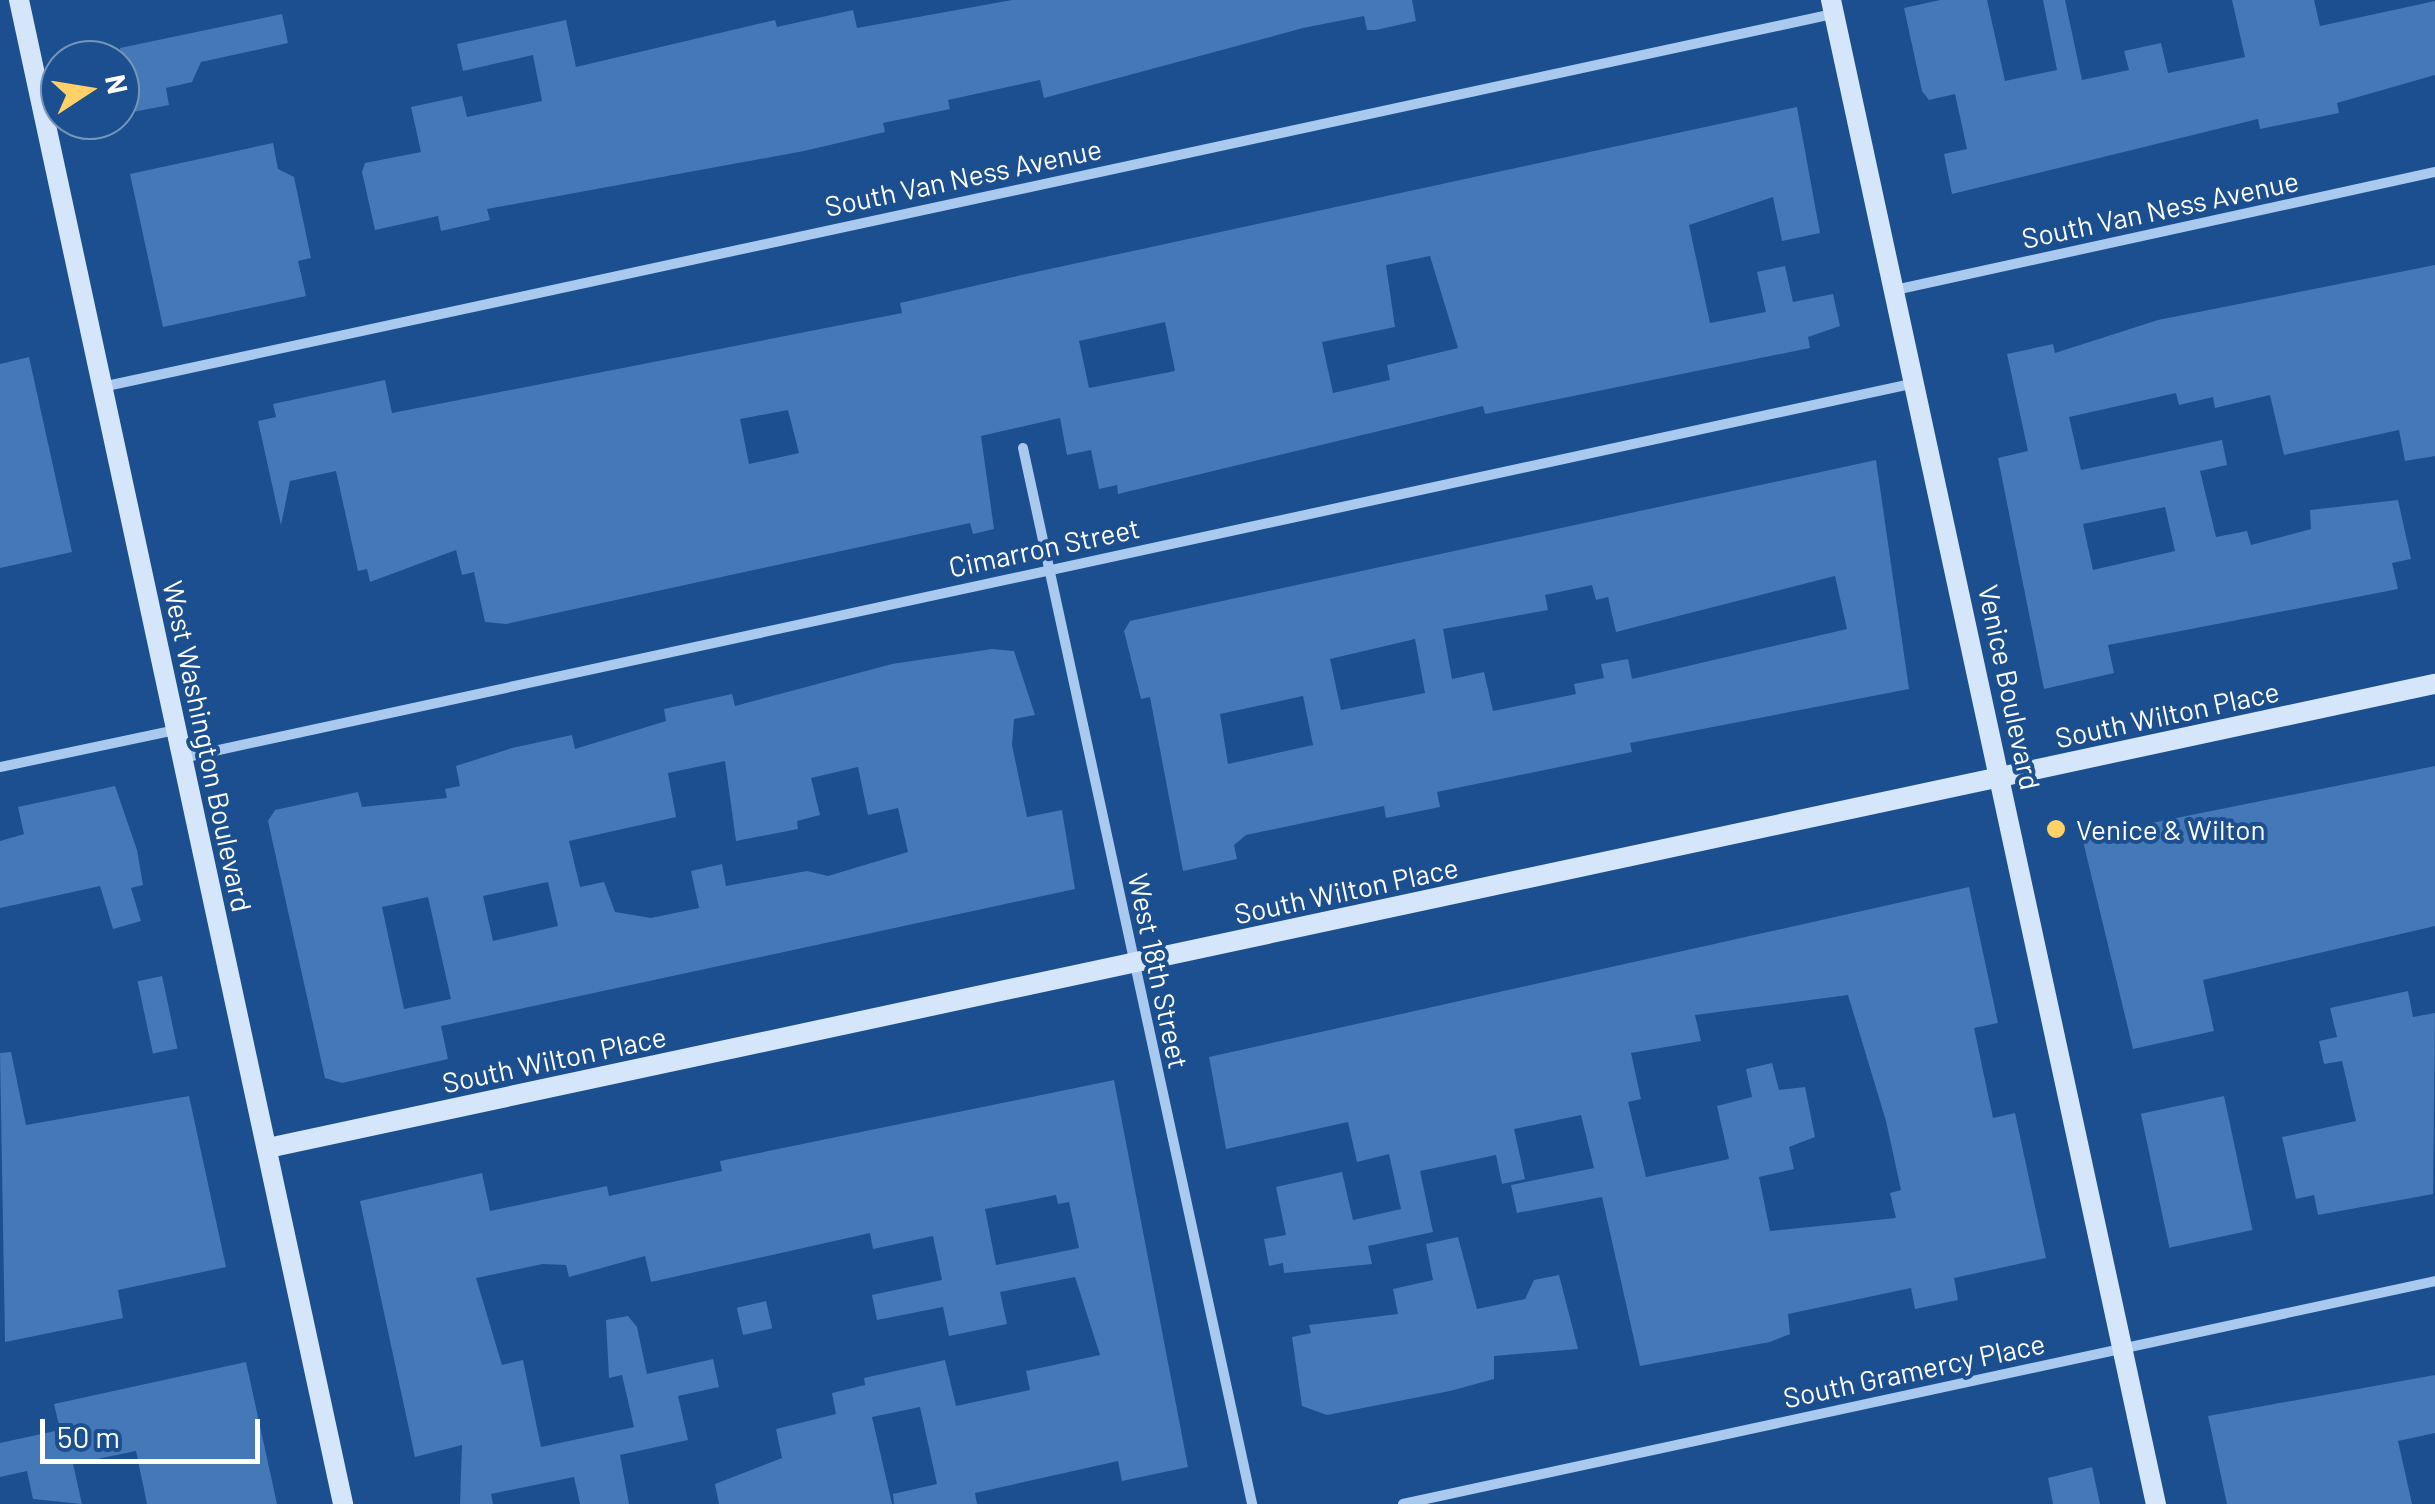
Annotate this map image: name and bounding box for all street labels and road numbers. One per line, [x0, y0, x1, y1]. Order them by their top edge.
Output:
street label: South Van Ness Avenue [821, 131, 1105, 223]
street label: South Van Ness Avenue [2018, 163, 2302, 255]
street label: Cimarron Street [946, 510, 1142, 584]
street label: West Washington Boulevard [156, 577, 260, 915]
street label: Venice Boulevard [1972, 581, 2048, 793]
street label: South Wilton Place [2052, 674, 2282, 754]
street label: South Wilton Place [1231, 850, 1461, 930]
street label: West 18th Street [1122, 870, 1196, 1072]
street label: South Wilton Place [439, 1019, 669, 1099]
street label: South Gramercy Place [1780, 1326, 2048, 1414]

